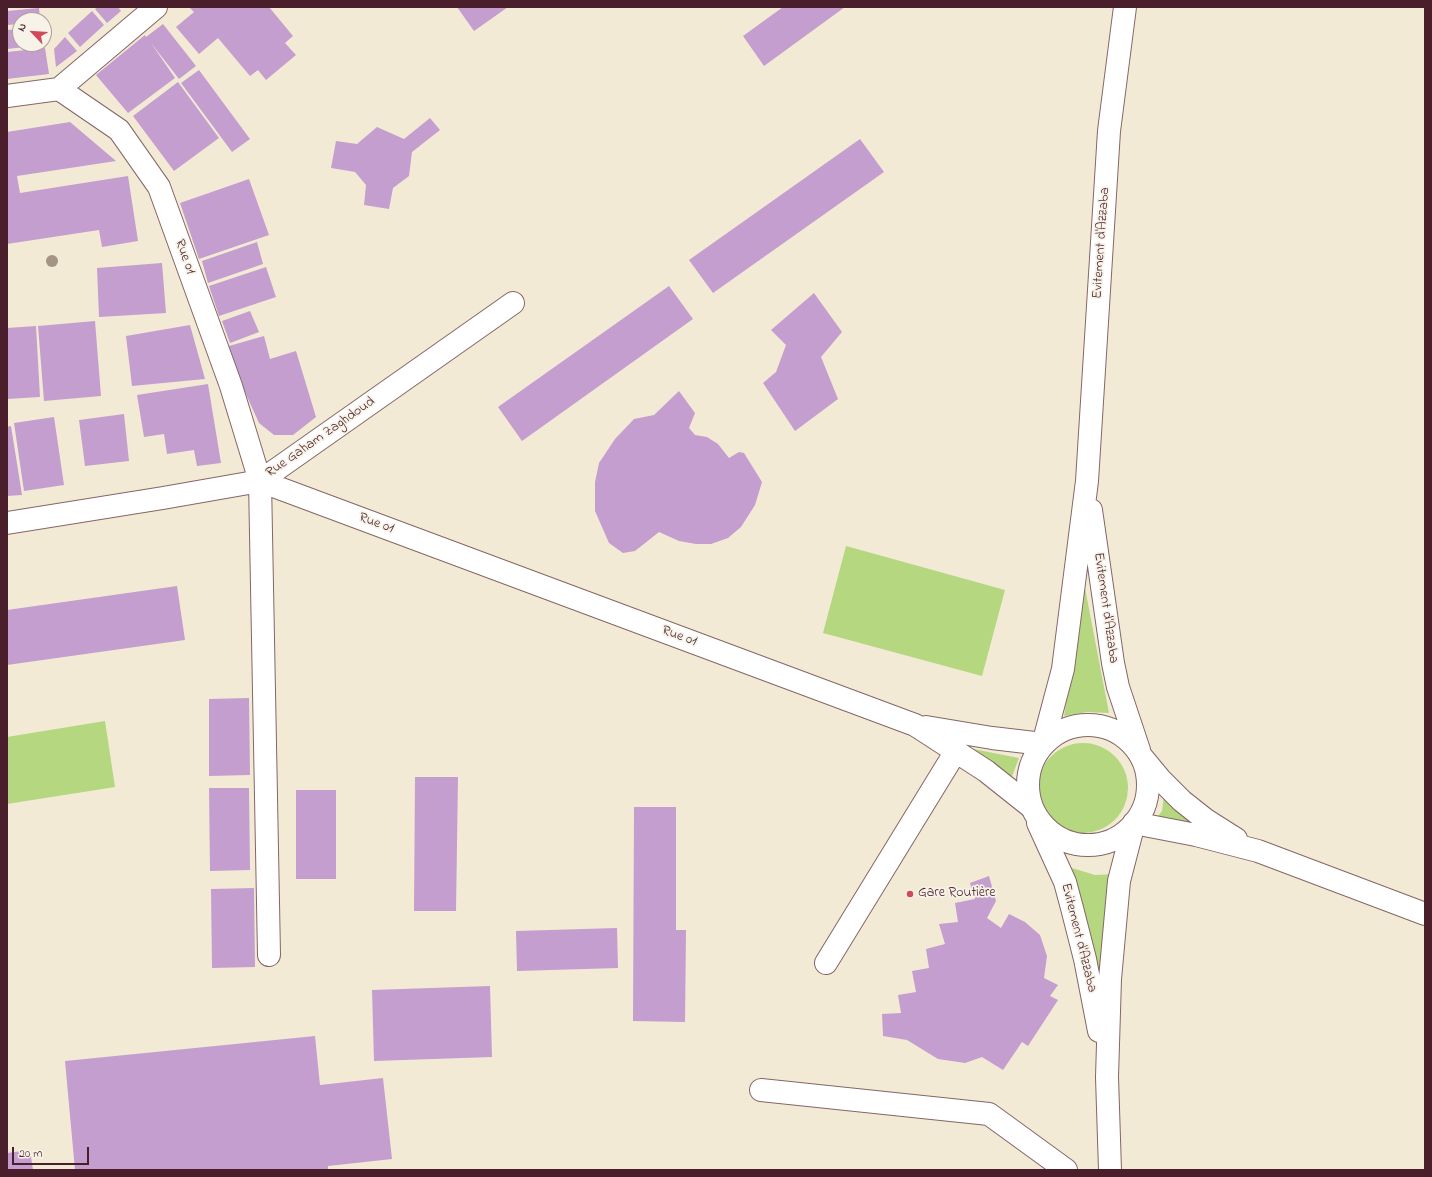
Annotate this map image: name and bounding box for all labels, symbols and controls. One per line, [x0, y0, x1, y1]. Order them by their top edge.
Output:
north arrow [12, 12, 52, 52]
text: N [13, 21, 31, 34]
street label: Evitement d'Azzaba [1090, 187, 1114, 299]
street label: Rue 01 [170, 237, 198, 277]
street label: Rue Gaham Zaghdoud [263, 394, 379, 482]
street label: Rue 01 [356, 510, 396, 538]
street label: Evitement d'Azzaba [1089, 551, 1121, 665]
street label: Rue 01 [659, 623, 699, 651]
street label: Evitement d'Azzaba [1056, 882, 1100, 994]
place label: Gare Routière [918, 886, 996, 902]
marker: Gare Routière [905, 889, 915, 899]
scale bar [14, 1139, 91, 1165]
text: 20 m [19, 1145, 42, 1163]

